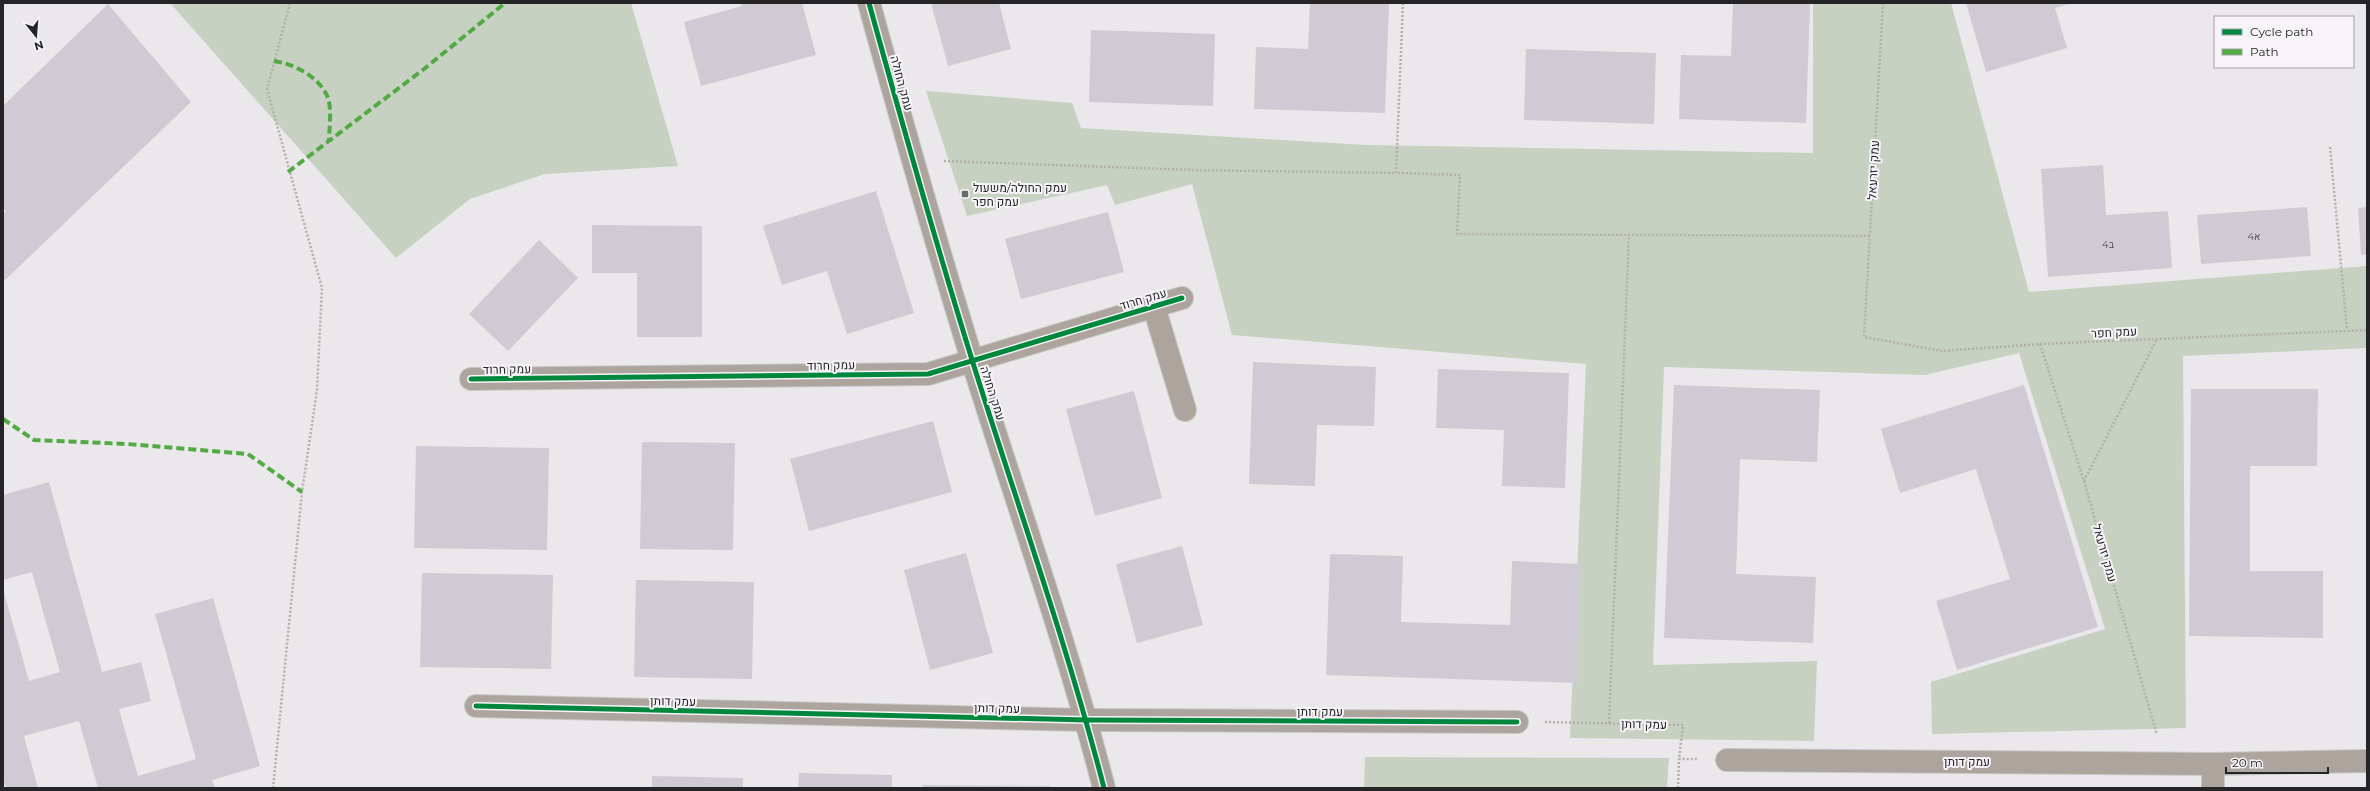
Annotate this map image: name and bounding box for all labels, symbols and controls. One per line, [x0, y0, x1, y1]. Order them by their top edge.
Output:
north arrow [16, 16, 56, 56]
legend [2214, 16, 2354, 68]
text: Cycle path [2250, 24, 2313, 39]
text: N [33, 38, 45, 54]
text: Path [2250, 44, 2279, 59]
street label: עמק החולה [887, 54, 917, 112]
street label: עמק יזרעאל [1864, 140, 1882, 200]
place label: עמק החולה/משעול עמק חפר [973, 180, 1067, 209]
marker: עמק החולה/משעול עמק חפר [960, 189, 970, 199]
house number: 4א [2247, 230, 2261, 243]
house number: 4ב [2102, 238, 2115, 251]
street label: עמק חרוד [1118, 285, 1168, 313]
street label: עמק חפר [2091, 323, 2137, 341]
street label: עמק חרוד [807, 357, 855, 373]
street label: עמק חרוד [483, 361, 531, 377]
street label: עמק החולה [977, 364, 1009, 422]
street label: עמק יזרעאל [2090, 522, 2120, 584]
street label: עמק דותן [650, 693, 696, 709]
street label: עמק דותן [974, 700, 1020, 716]
street label: עמק דותן [1297, 704, 1343, 719]
street label: עמק דותן [1621, 716, 1667, 732]
scale bar [2226, 749, 2328, 775]
street label: עמק דותן [1944, 754, 1990, 769]
text: 20 m [2232, 755, 2263, 770]

